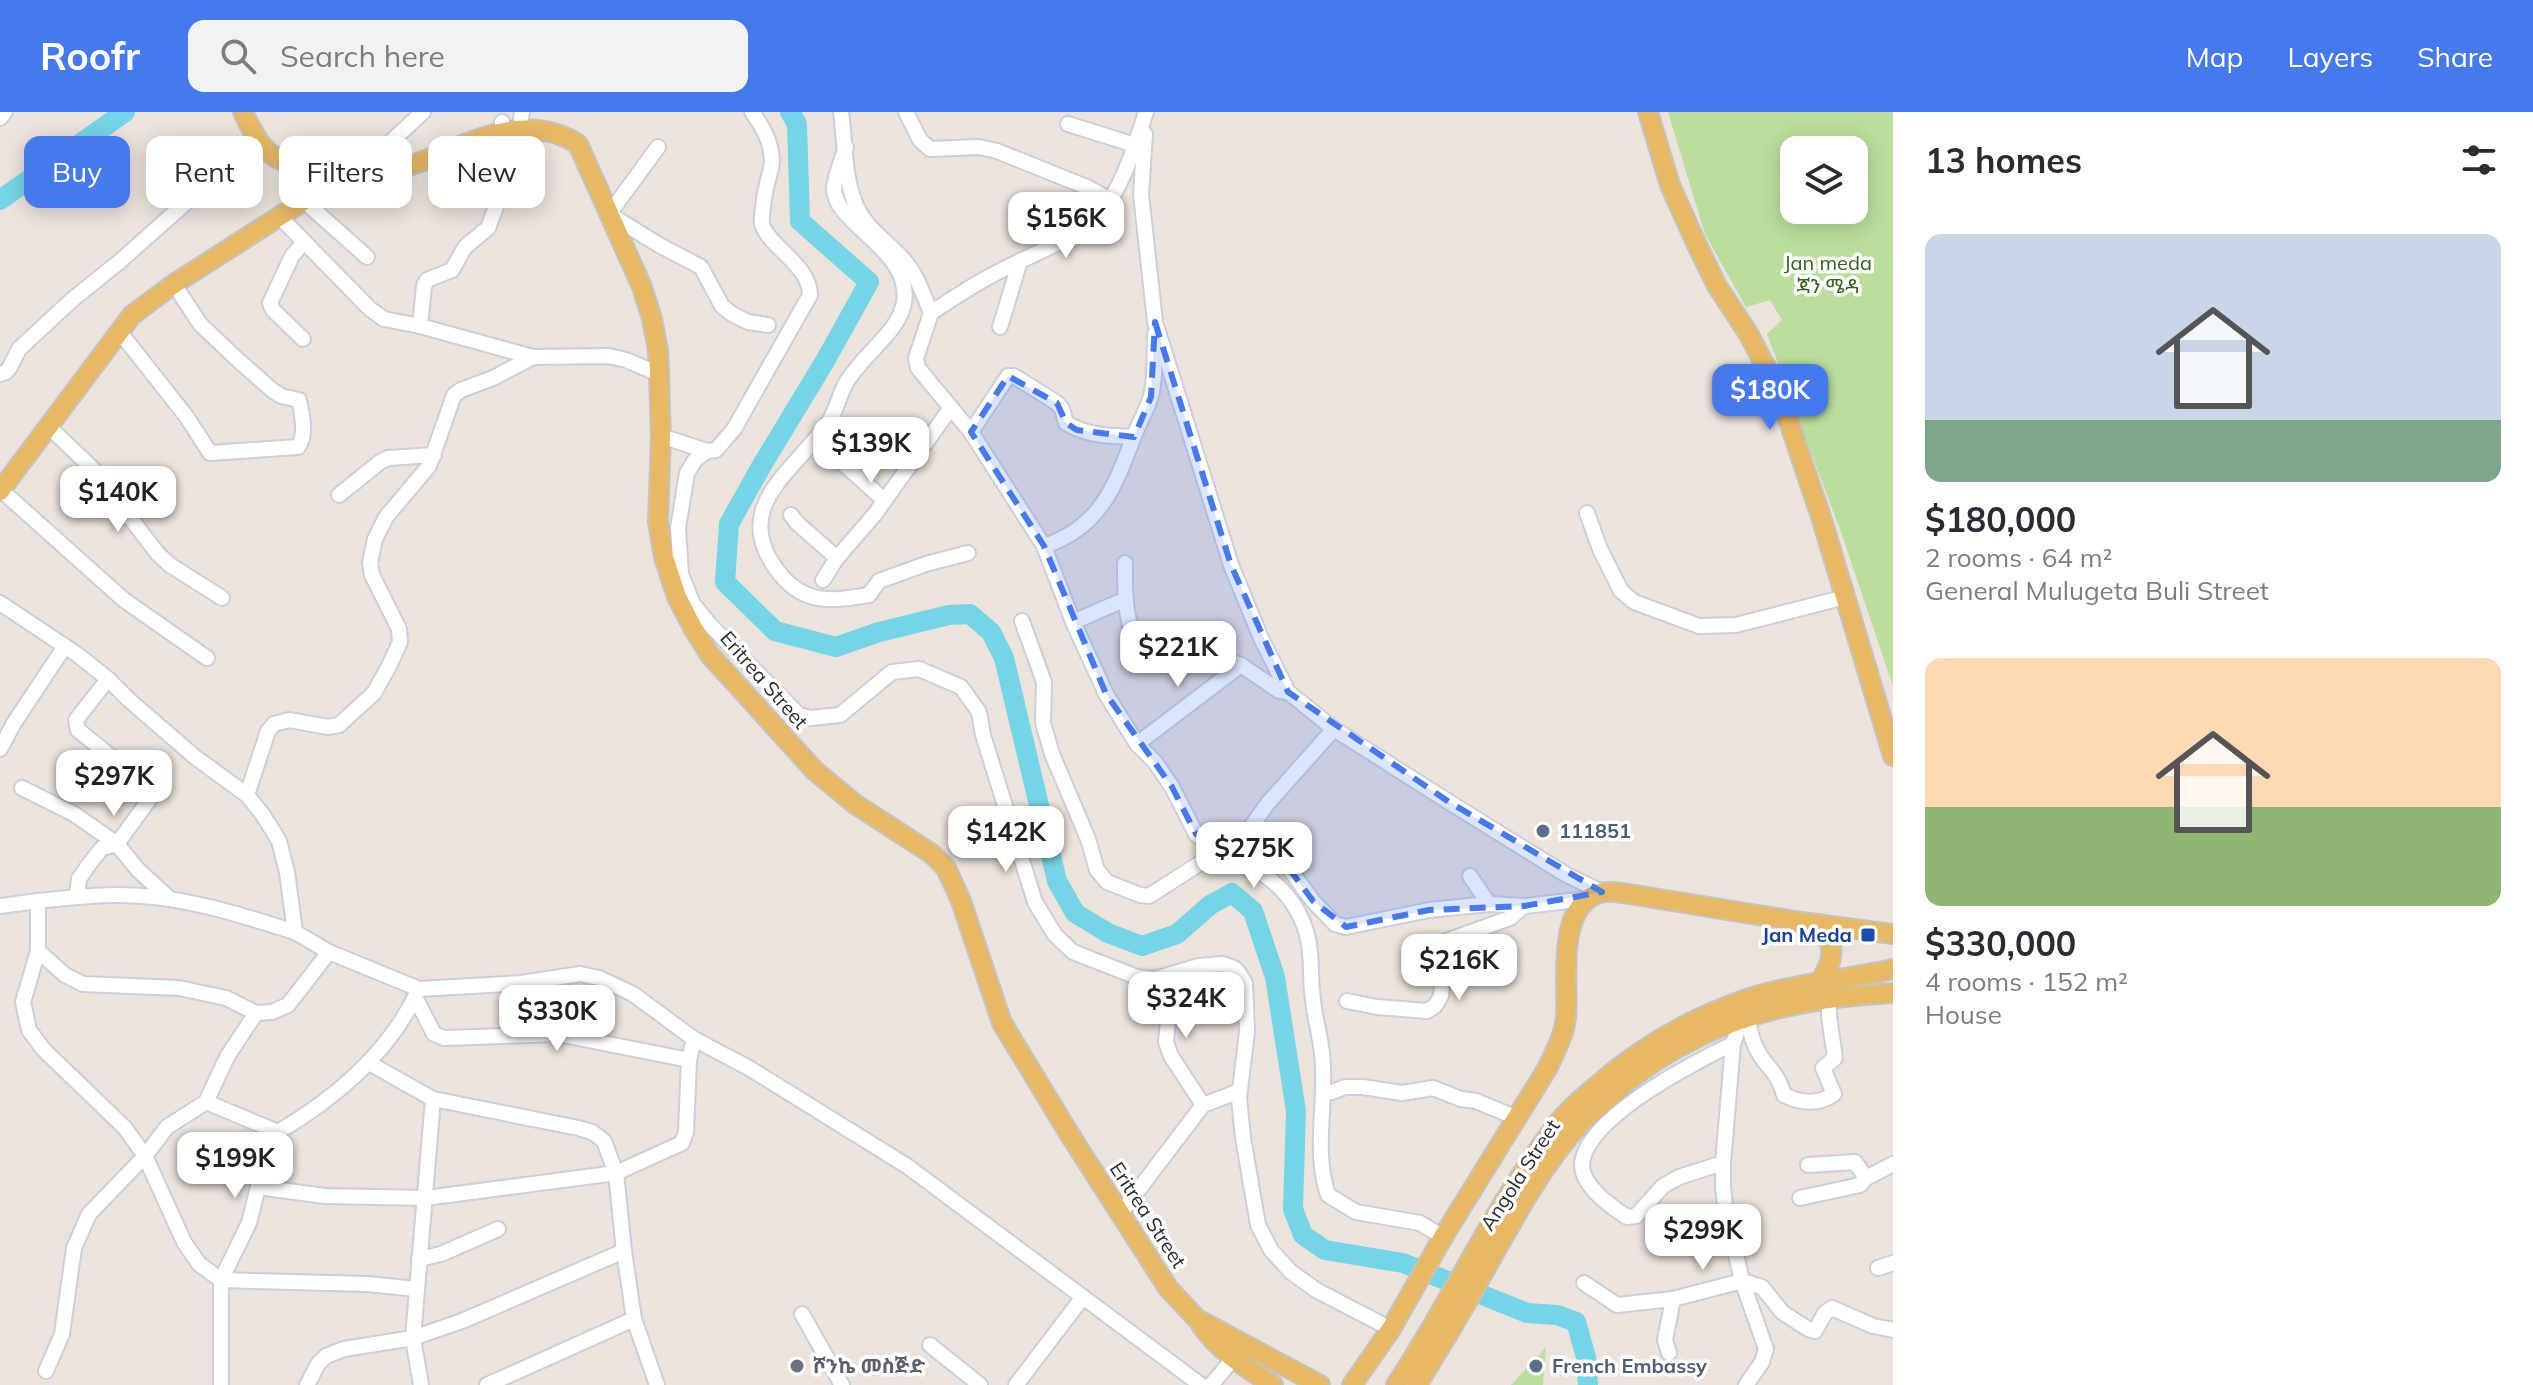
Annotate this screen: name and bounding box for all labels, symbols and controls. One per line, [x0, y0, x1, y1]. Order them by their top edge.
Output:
search box [188, 20, 748, 92]
text: Roofr [40, 32, 140, 80]
icon: search [216, 34, 260, 78]
text: Search here [280, 37, 445, 75]
text: Map [2186, 39, 2243, 74]
text: Layers [2287, 39, 2373, 74]
text: Share [2417, 39, 2493, 74]
chip: Buy [24, 136, 130, 208]
chip: Rent [146, 136, 263, 208]
chip: Filters [279, 136, 412, 208]
chip: New [428, 136, 545, 208]
map controls [1780, 136, 1868, 224]
button: layers [1780, 136, 1868, 224]
icon: filters [2457, 138, 2501, 182]
text: 13 homes [1925, 139, 2082, 182]
pin: $156K [1010, 192, 1122, 260]
text: $156K [1026, 201, 1106, 234]
park label: Jan meda ጃን ሜዳ [1784, 250, 1872, 298]
icon: home [2141, 286, 2285, 430]
pin: $180K [1714, 364, 1826, 432]
text: $180K [1730, 373, 1810, 406]
pin: $139K [815, 417, 927, 485]
text: $139K [831, 426, 911, 459]
pin: $140K [62, 466, 174, 534]
text: $140K [78, 475, 158, 508]
text: $180,000 [1925, 498, 2076, 541]
text: 2 rooms · 64 m² [1925, 541, 2112, 574]
text: General Mulugeta Buli Street [1925, 574, 2269, 607]
pin: $221K [1122, 621, 1234, 689]
street label: Eritrea Street [715, 626, 814, 734]
text: $221K [1138, 630, 1218, 663]
icon: home [2141, 710, 2285, 854]
pin: $297K [58, 750, 170, 818]
text: $297K [74, 759, 154, 792]
pin: $142K [950, 806, 1062, 874]
text: $142K [966, 815, 1046, 848]
place label: 111851 [1559, 818, 1631, 843]
pin: $275K [1198, 822, 1310, 890]
marker: 111851 [1534, 822, 1552, 840]
text: $275K [1214, 831, 1294, 864]
place label: Jan Meda [1762, 922, 1852, 947]
text: $330,000 [1925, 922, 2076, 965]
marker: Jan Meda [1859, 926, 1877, 944]
pin: $216K [1403, 934, 1515, 1002]
text: $216K [1419, 943, 1499, 976]
text: 4 rooms · 152 m² [1925, 965, 2128, 998]
pin: $324K [1130, 972, 1242, 1040]
text: $324K [1146, 981, 1226, 1014]
pin: $330K [501, 985, 613, 1053]
text: $330K [517, 994, 597, 1027]
text: House [1925, 998, 2002, 1031]
street label: Angola Street [1474, 1115, 1565, 1235]
pin: $199K [179, 1132, 291, 1200]
text: $199K [195, 1141, 275, 1174]
street label: Eritrea Street [1105, 1157, 1192, 1272]
pin: $299K [1647, 1204, 1759, 1272]
text: $299K [1663, 1213, 1743, 1246]
place label: ሾንኬ መስጅድ [813, 1353, 926, 1378]
place label: French Embassy [1552, 1353, 1707, 1378]
marker: ሾንኬ መስጅድ [788, 1357, 806, 1375]
marker: French Embassy [1527, 1357, 1545, 1375]

